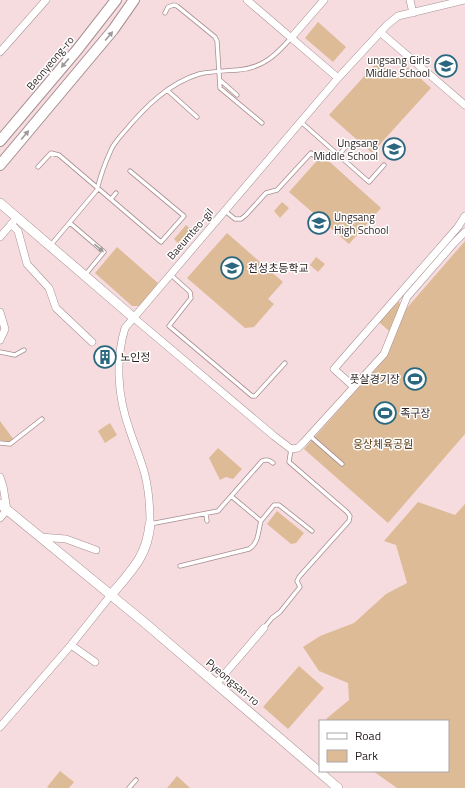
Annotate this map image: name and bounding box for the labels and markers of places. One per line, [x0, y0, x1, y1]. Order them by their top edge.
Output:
place label: ungsang Girls Middle School [365, 52, 430, 81]
school or university icon: ungsang Girls Middle School [433, 53, 459, 79]
place label: Ungsang Middle School [313, 135, 378, 164]
school or university icon: Ungsang Middle School [381, 136, 407, 162]
place label: Ungsang High School [334, 209, 389, 238]
school or university icon: Ungsang High School [306, 210, 332, 236]
school or university icon: 천성초등학교 [219, 255, 245, 281]
place label: 천성초등학교 [248, 260, 309, 276]
building icon: 노인정 [92, 344, 118, 370]
place label: 노인정 [120, 349, 150, 365]
sports icon: 풋살경기장 [402, 366, 428, 392]
place label: 풋살경기장 [349, 371, 400, 387]
sports icon: 족구장 [372, 400, 398, 426]
place label: 족구장 [400, 405, 430, 421]

